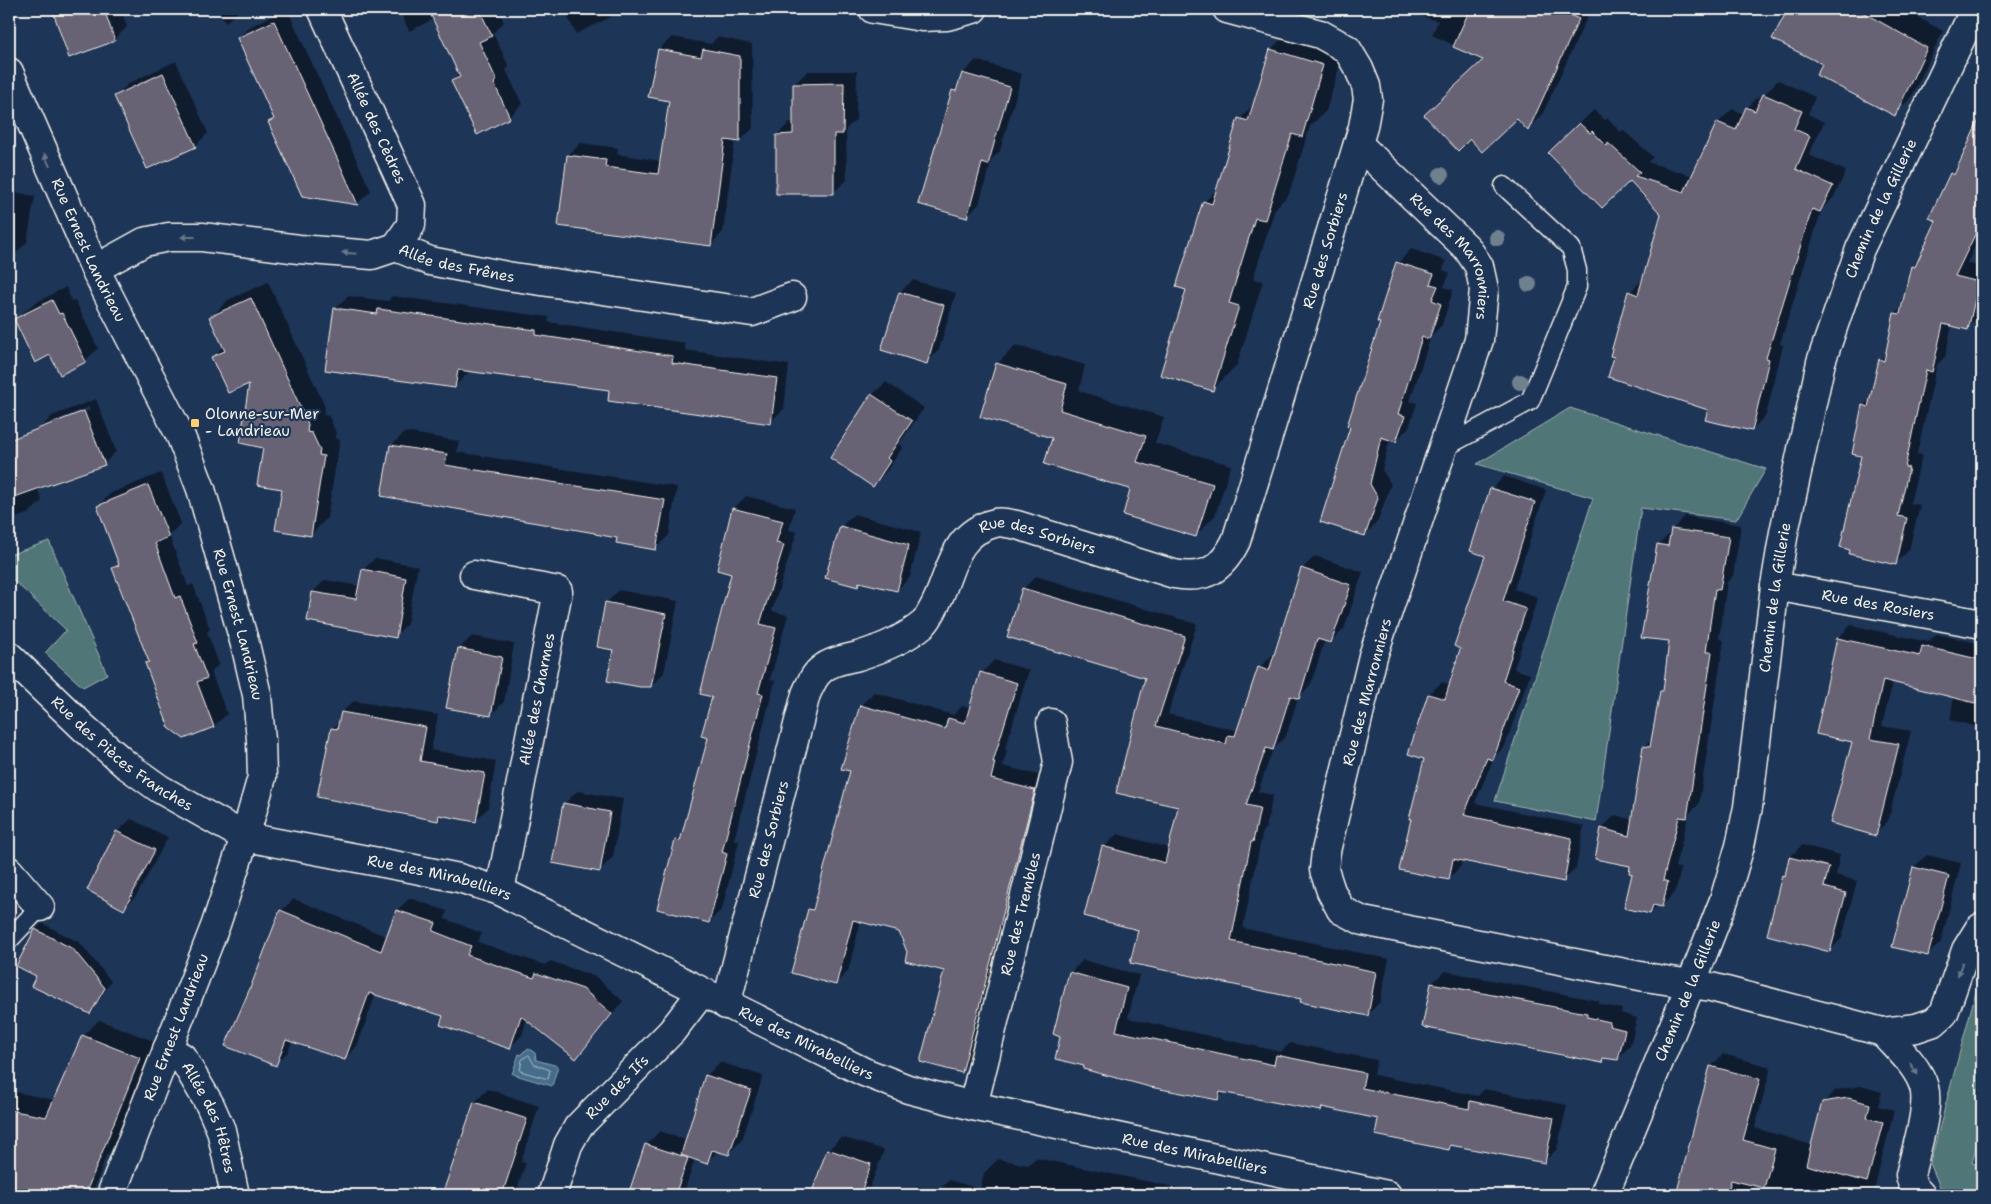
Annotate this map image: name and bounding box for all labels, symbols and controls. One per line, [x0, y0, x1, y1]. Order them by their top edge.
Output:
street label: Allée des Cèdres [342, 69, 411, 187]
street label: Chemin de la Gillerie [1841, 135, 1921, 281]
one-way arrow [43, 153, 51, 167]
street label: Rue Ernest Landrieau [47, 175, 130, 325]
street label: Rue des Marronniers [1405, 188, 1494, 321]
street label: Rue des Sorbiers [1298, 189, 1352, 311]
one-way arrow [179, 233, 195, 241]
street label: Allée des Frênes [396, 239, 516, 287]
one-way arrow [341, 249, 357, 257]
place label: Olonne-sur-Mer - Landrieau [205, 404, 319, 441]
marker: Olonne-sur-Mer - Landrieau [189, 417, 201, 429]
street label: Rue des Sorbiers [976, 512, 1099, 559]
street label: Chemin de la Gillerie [1755, 520, 1796, 673]
street label: Rue Ernest Landrieau [208, 546, 267, 701]
street label: Rue des Rosiers [1820, 585, 1936, 625]
street label: Rue des Marronniers [1338, 616, 1396, 768]
street label: Allée des Charmes [514, 631, 560, 767]
street label: Rue des Pièces Franches [47, 692, 197, 816]
street label: Rue des Sorbiers [744, 778, 793, 900]
street label: Rue des Mirabelliers [366, 850, 515, 905]
street label: Rue des Trembles [996, 850, 1045, 978]
street label: Chemin de la Gillerie [1650, 917, 1725, 1064]
street label: Rue Ernest Landrieau [139, 950, 213, 1104]
one-way arrow [1956, 962, 1964, 977]
street label: Rue des Mirabelliers [735, 1001, 877, 1085]
street label: Rue des Ifs [581, 1050, 653, 1124]
street label: Allée des Hêtres [177, 1058, 240, 1175]
one-way arrow [1909, 1062, 1919, 1076]
street label: Rue des Mirabelliers [1120, 1128, 1270, 1179]

